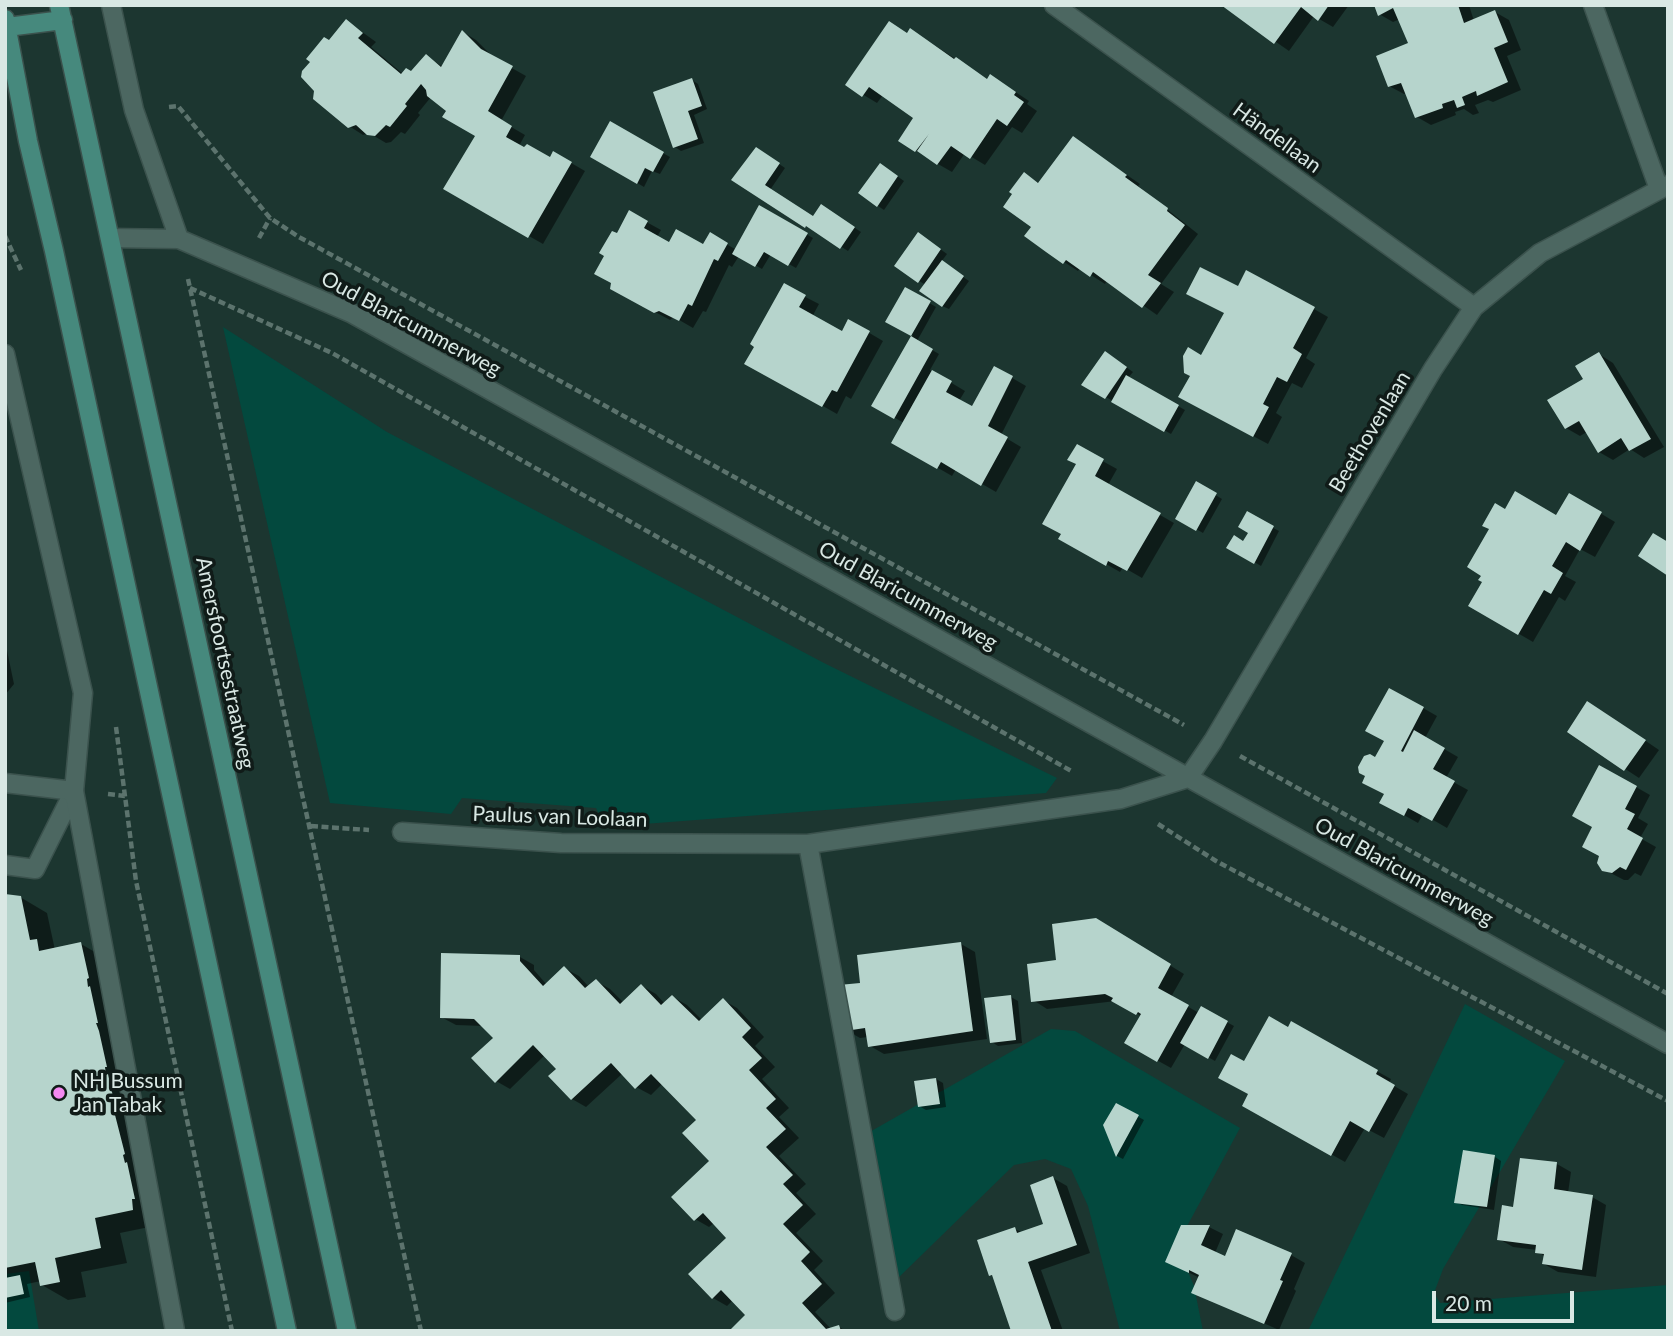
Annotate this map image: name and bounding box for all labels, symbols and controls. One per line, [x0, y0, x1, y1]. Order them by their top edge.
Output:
street label: Händellaan [1228, 97, 1326, 179]
street label: Oud Blaricummerweg [317, 266, 505, 382]
street label: Beethovenlaan [1324, 367, 1416, 497]
street label: Oud Blaricummerweg [814, 536, 1002, 656]
street label: Amersfoortsestraatweg [190, 555, 260, 771]
street label: Paulus van Loolaan [472, 801, 648, 833]
street label: Oud Blaricummerweg [1310, 812, 1498, 932]
place label: NH Bussum Jan Tabak [73, 1068, 183, 1118]
marker: NH Bussum Jan Tabak [51, 1085, 67, 1101]
scale bar [1435, 1276, 1577, 1320]
text: 20 m [1445, 1290, 1492, 1315]

